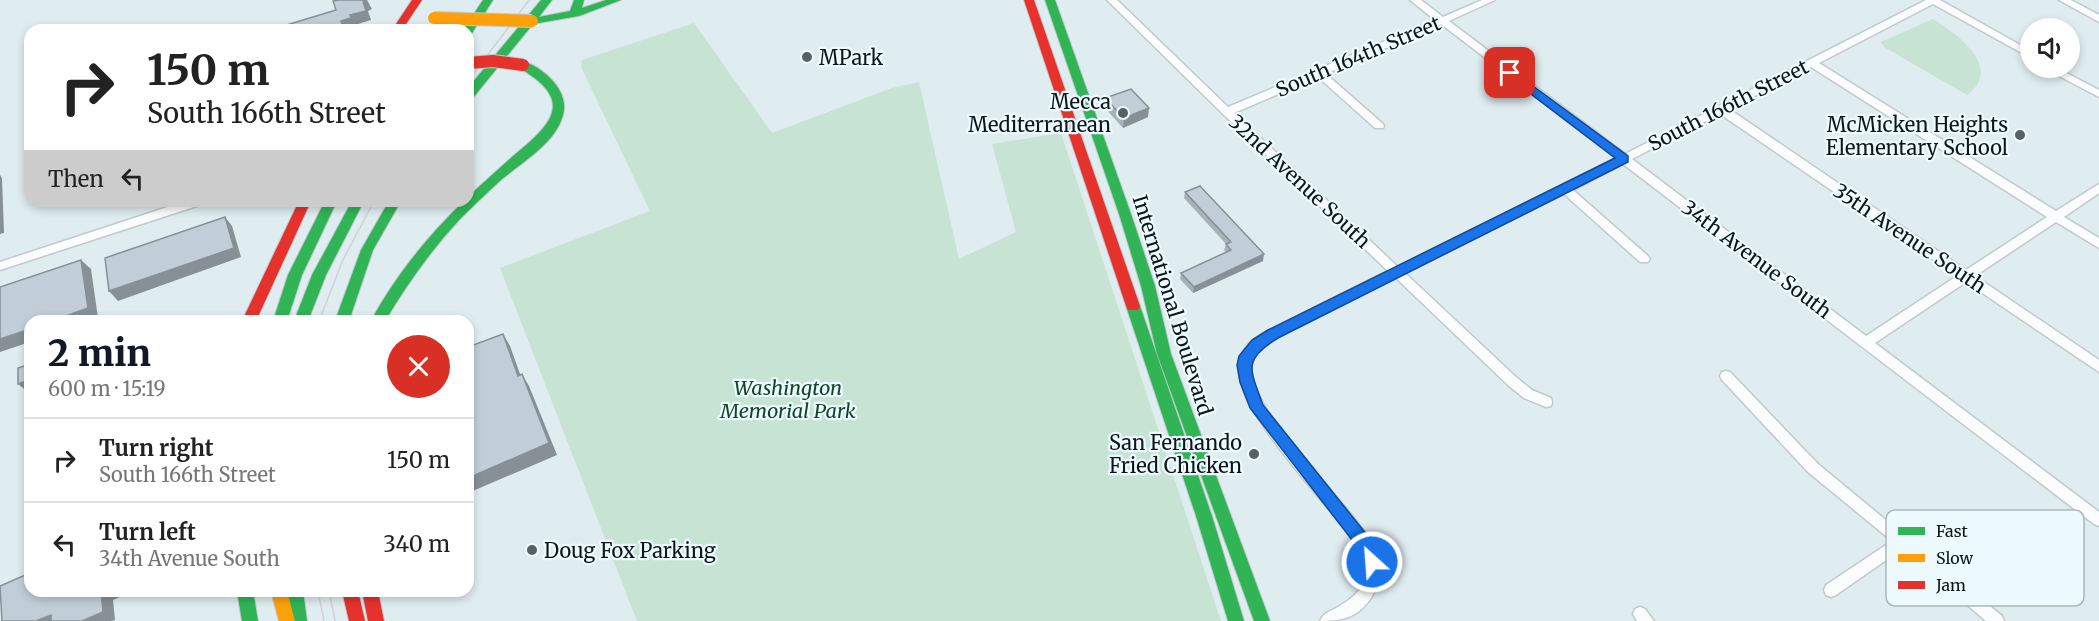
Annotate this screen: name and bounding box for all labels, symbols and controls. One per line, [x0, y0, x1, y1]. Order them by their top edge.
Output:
street label: South 164th Street [1272, 10, 1444, 102]
map controls [2020, 18, 2080, 78]
button: sound [2020, 18, 2080, 78]
text: 150 m [147, 44, 269, 96]
place label: MPark [819, 45, 884, 70]
pin [1484, 47, 1535, 98]
icon: right [48, 48, 126, 126]
marker: MPark [800, 50, 814, 64]
street label: South 166th Street [1644, 54, 1813, 156]
icon: arrive [1493, 56, 1526, 89]
place label: Mecca Mediterranean [968, 89, 1111, 137]
text: South 166th Street [147, 96, 386, 130]
marker: Mecca Mediterranean [1116, 106, 1130, 120]
street label: 32nd Avenue South [1224, 109, 1376, 253]
place label: McMicken Heights Elementary School [1826, 112, 2008, 160]
marker: McMicken Heights Elementary School [2013, 128, 2027, 142]
icon: left [116, 162, 149, 195]
text: Then [48, 165, 104, 193]
street label: 35th Avenue South [1829, 178, 1991, 298]
street label: International Boulevard [1128, 192, 1218, 418]
street label: 34th Avenue South [1677, 195, 1837, 323]
text: 2 min [48, 331, 151, 376]
button: close [387, 335, 450, 398]
park label: Washington Memorial Park [719, 375, 856, 423]
text: 600 m · 15:19 [48, 376, 166, 401]
place label: San Fernando Fried Chicken [1109, 430, 1242, 478]
text: Turn right [99, 434, 213, 462]
icon: right [48, 444, 81, 477]
text: 150 m [387, 446, 450, 474]
marker: San Fernando Fried Chicken [1247, 447, 1261, 461]
text: South 166th Street [99, 462, 276, 487]
legend [1886, 510, 2084, 606]
text: Turn left [99, 518, 196, 546]
text: Fast [1936, 521, 1969, 541]
icon: left [48, 528, 81, 561]
text: 340 m [383, 530, 450, 558]
position arrow [1340, 530, 1404, 594]
place label: Doug Fox Parking [544, 538, 716, 563]
marker: Doug Fox Parking [525, 543, 539, 557]
text: 34th Avenue South [99, 546, 280, 571]
text: Slow [1936, 548, 1974, 568]
text: Jam [1935, 575, 1966, 595]

